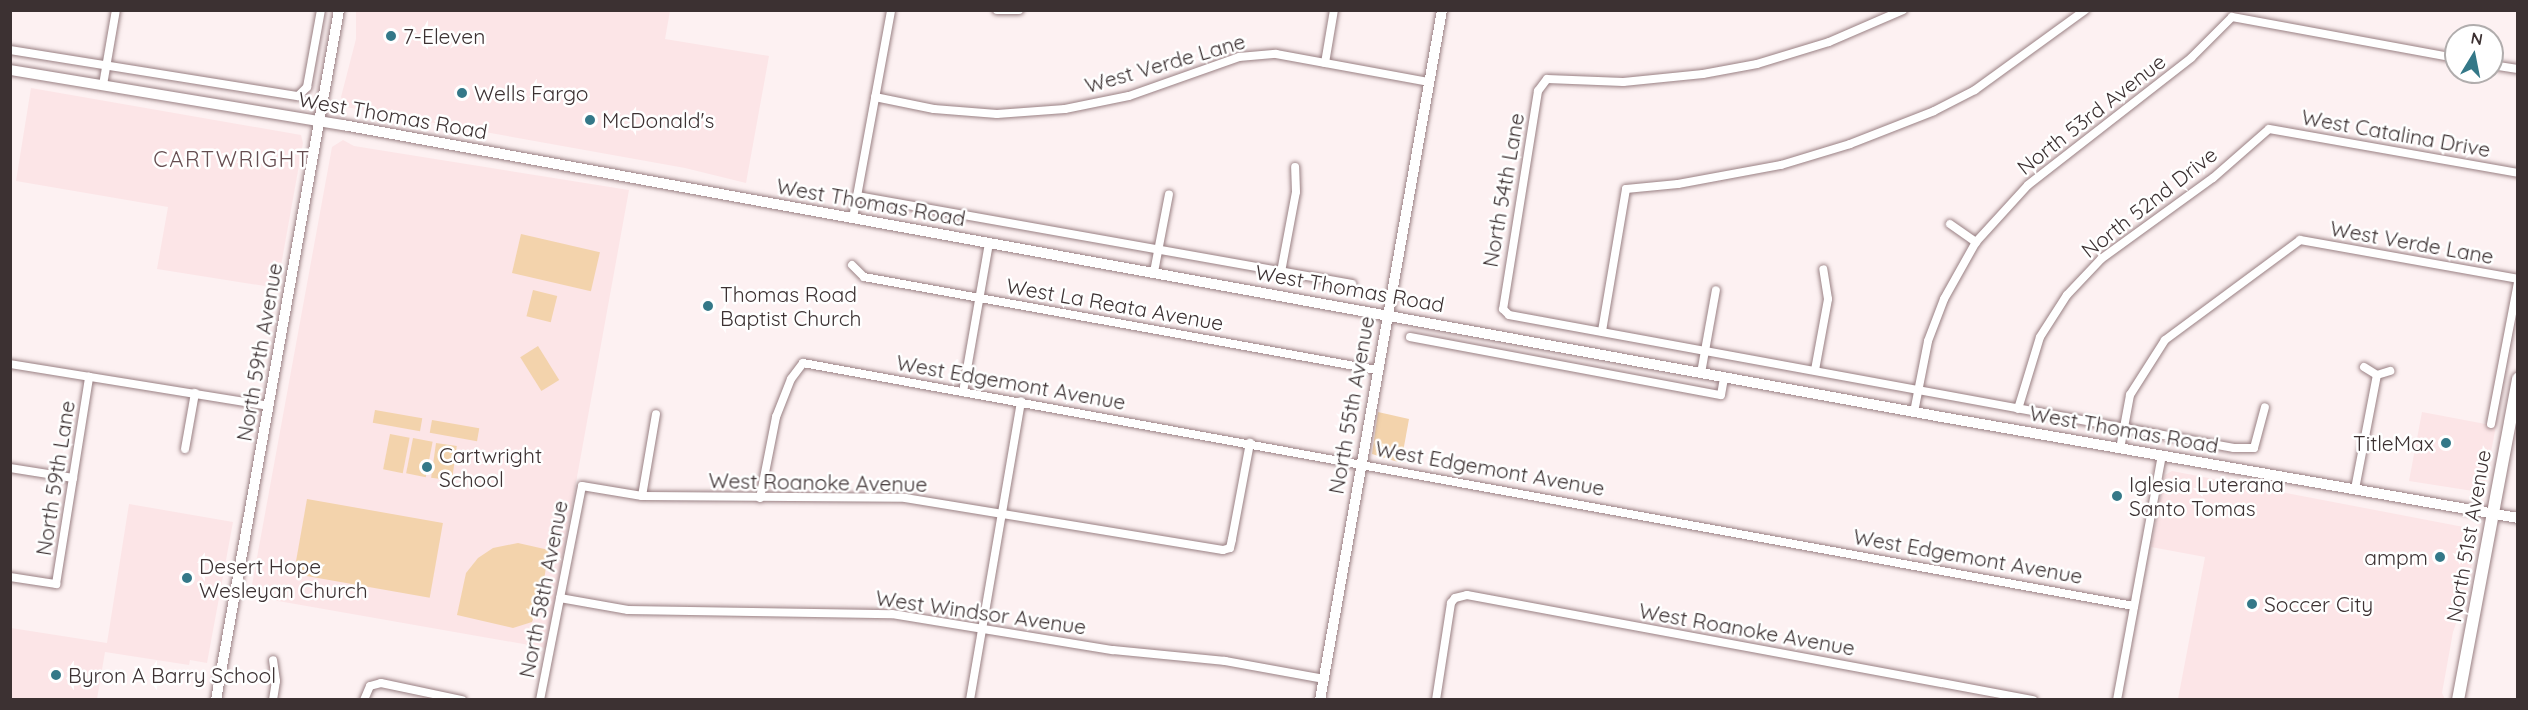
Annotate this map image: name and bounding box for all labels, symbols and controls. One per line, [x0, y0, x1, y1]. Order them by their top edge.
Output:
place label: 7-Eleven [403, 23, 485, 49]
north arrow [2444, 24, 2504, 84]
text: N [2469, 27, 2484, 49]
street label: West Verde Lane [1082, 28, 1248, 98]
marker: 7-Eleven [384, 29, 398, 43]
street label: North 53rd Avenue [2012, 48, 2170, 180]
place label: Wells Fargo [474, 80, 588, 106]
street label: West Thomas Road [297, 86, 489, 144]
marker: Wells Fargo [455, 86, 469, 100]
street label: West Catalina Drive [2300, 104, 2492, 162]
place label: McDonald's [602, 107, 714, 133]
street label: North 54th Lane [1477, 111, 1529, 269]
marker: McDonald's [583, 113, 597, 127]
street label: North 52nd Drive [2076, 141, 2222, 263]
district label: CARTWRIGHT [153, 147, 311, 173]
street label: West Thomas Road [775, 173, 967, 231]
street label: West Verde Lane [2328, 215, 2496, 269]
street label: West Thomas Road [1254, 259, 1446, 317]
street label: North 59th Avenue [231, 261, 287, 443]
street label: West La Reata Avenue [1004, 272, 1226, 336]
place label: Thomas Road Baptist Church [720, 281, 861, 331]
marker: Thomas Road Baptist Church [701, 299, 715, 313]
street label: North 55th Avenue [1323, 314, 1379, 496]
street label: West Edgemont Avenue [894, 349, 1128, 415]
street label: North 59th Lane [30, 399, 80, 557]
street label: West Thomas Road [2028, 400, 2220, 458]
place label: TitleMax [2353, 430, 2434, 456]
street label: West Edgemont Avenue [1373, 435, 1607, 501]
marker: TitleMax [2439, 436, 2453, 450]
place label: Cartwright School [439, 442, 542, 492]
street label: North 51st Avenue [2440, 448, 2496, 624]
marker: Cartwright School [420, 460, 434, 474]
street label: West Roanoke Avenue [708, 467, 928, 497]
place label: Iglesia Luterana Santo Tomas [2129, 471, 2284, 521]
marker: Iglesia Luterana Santo Tomas [2110, 489, 2124, 503]
street label: North 58th Avenue [513, 498, 573, 680]
street label: West Edgemont Avenue [1851, 523, 2085, 589]
place label: ampm [2364, 544, 2428, 570]
marker: ampm [2433, 550, 2447, 564]
place label: Desert Hope Wesleyan Church [199, 553, 368, 603]
marker: Desert Hope Wesleyan Church [180, 571, 194, 585]
street label: West Windsor Avenue [874, 585, 1088, 639]
place label: Soccer City [2264, 591, 2373, 617]
marker: Soccer City [2245, 597, 2259, 611]
street label: West Roanoke Avenue [1637, 598, 1857, 660]
place label: Byron A Barry School [68, 662, 276, 688]
marker: Byron A Barry School [49, 668, 63, 682]

